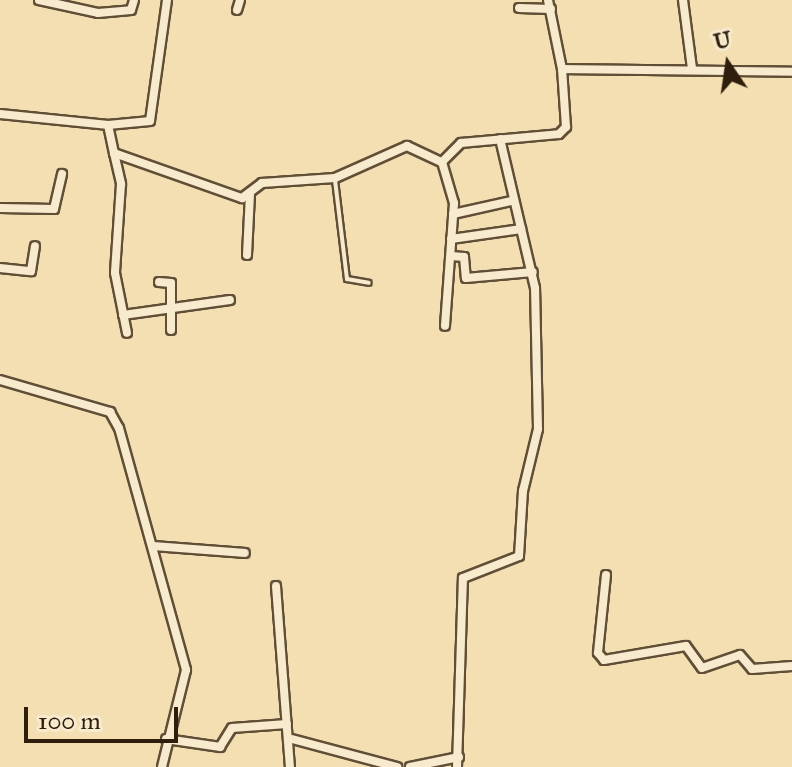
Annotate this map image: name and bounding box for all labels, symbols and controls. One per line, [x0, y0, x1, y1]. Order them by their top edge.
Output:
north arrow [688, 24, 768, 104]
text: U [711, 25, 734, 55]
scale bar [28, 691, 182, 741]
text: 100 m [38, 706, 101, 736]

